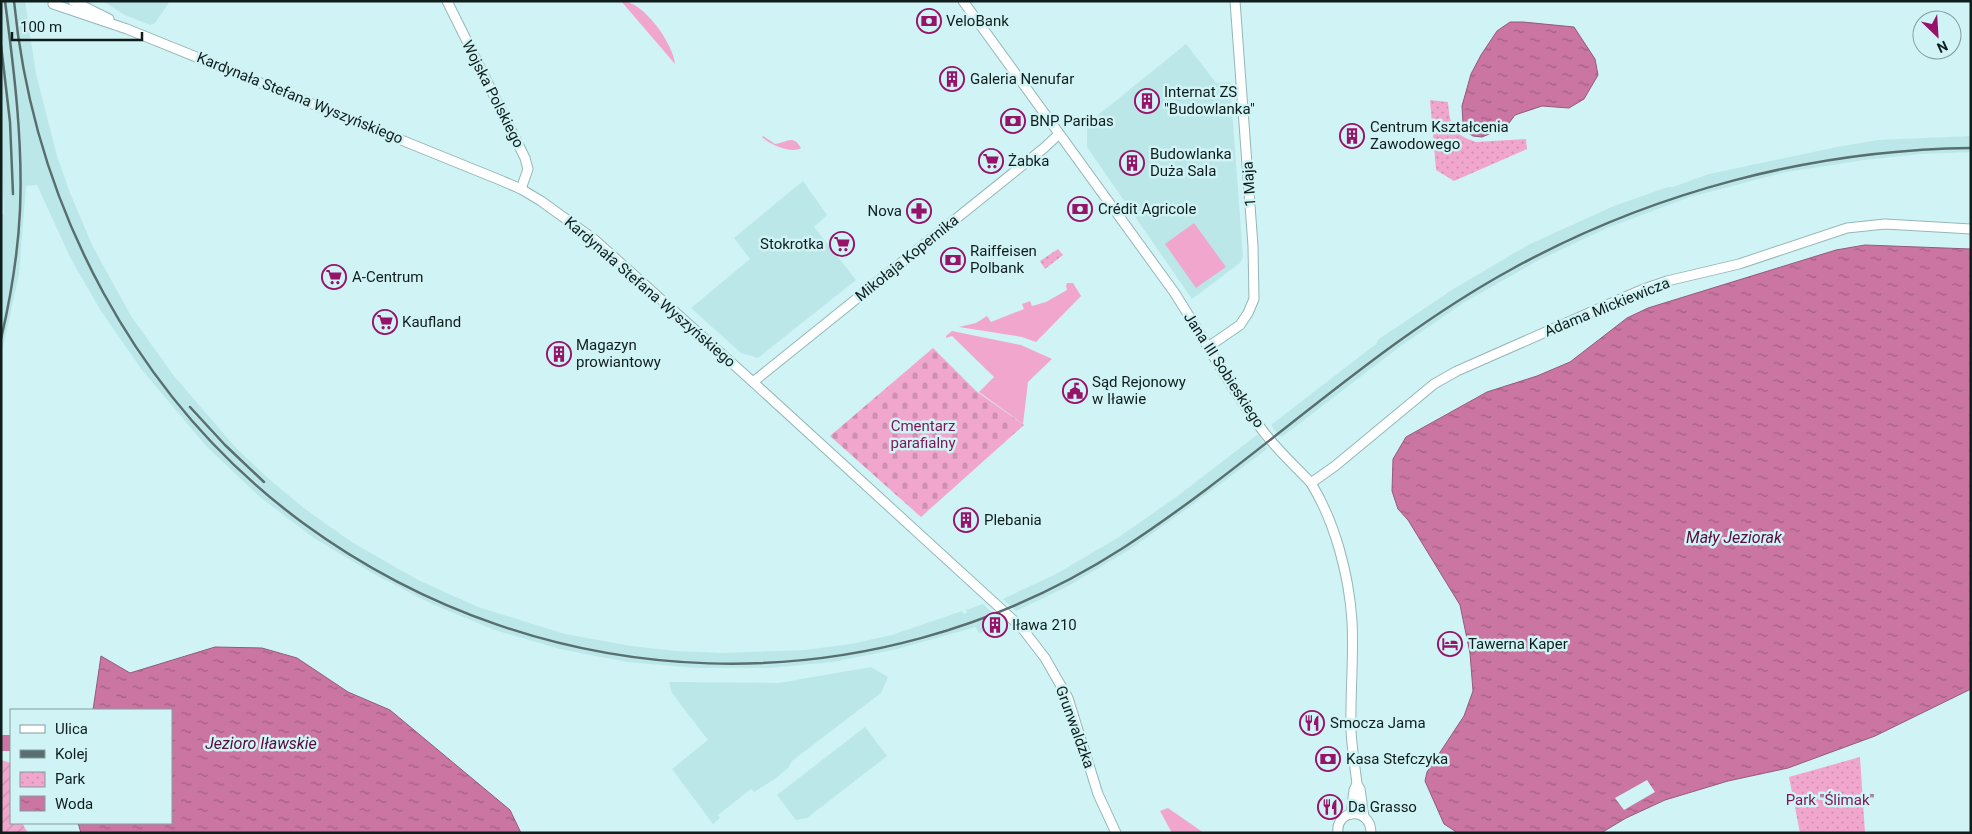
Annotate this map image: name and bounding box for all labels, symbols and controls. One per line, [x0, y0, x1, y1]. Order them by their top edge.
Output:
bank icon: VeloBank [916, 8, 942, 34]
scale bar [12, 10, 142, 42]
north arrow [1912, 10, 1962, 60]
place label: VeloBank [946, 12, 1009, 30]
text: 100 m [20, 18, 62, 36]
street label: Wojska Polskiego [458, 37, 528, 151]
text: N [1935, 37, 1950, 56]
street label: Kardynała Stefana Wyszyńskiego [194, 48, 406, 148]
building icon: Galeria Nenufar [939, 66, 965, 92]
place label: Galeria Nenufar [970, 70, 1074, 88]
place label: Internat ZS "Budowlanka" [1164, 83, 1255, 118]
building icon: Internat ZS "Budowlanka" [1134, 88, 1160, 114]
bank icon: BNP Paribas [1000, 108, 1026, 134]
place label: BNP Paribas [1030, 112, 1114, 130]
place label: Centrum Kształcenia Zawodowego [1370, 118, 1509, 153]
building icon: Centrum Kształcenia Zawodowego [1339, 123, 1365, 149]
place label: Budowlanka Duża Sala [1150, 145, 1232, 180]
supermarket icon: Żabka [978, 148, 1004, 174]
building icon: Budowlanka Duża Sala [1119, 150, 1145, 176]
place label: Żabka [1008, 152, 1049, 170]
street label: 1 Maja [1238, 161, 1260, 207]
bank icon: Crédit Agricole [1067, 196, 1093, 222]
pharmacy icon: Nova [906, 198, 932, 224]
place label: Crédit Agricole [1098, 200, 1196, 218]
place label: Nova [868, 202, 902, 220]
street label: Mikołaja Kopernika [852, 211, 962, 305]
street label: Kardynała Stefana Wyszyńskiego [561, 213, 739, 371]
supermarket icon: Stokrotka [829, 231, 855, 257]
place label: Stokrotka [760, 235, 824, 253]
place label: Raiffeisen Polbank [970, 242, 1037, 277]
bank icon: Raiffeisen Polbank [940, 247, 966, 273]
supermarket icon: A-Centrum [321, 264, 347, 290]
place label: A-Centrum [352, 268, 423, 286]
street label: Adama Mickiewicza [1542, 274, 1672, 340]
supermarket icon: Kaufland [372, 309, 398, 335]
street label: Jana III Sobieskiego [1180, 309, 1268, 431]
place label: Kaufland [402, 313, 461, 331]
place label: Magazyn prowiantowy [576, 336, 661, 371]
building icon: Magazyn prowiantowy [546, 341, 572, 367]
place label: Sąd Rejonowy w Iławie [1092, 373, 1186, 408]
public building icon: Sąd Rejonowy w Iławie [1062, 378, 1088, 404]
park label: Cmentarz parafialny [890, 417, 956, 452]
building icon: Plebania [953, 507, 979, 533]
place label: Plebania [984, 511, 1042, 529]
water label: Mały Jeziorak [1686, 528, 1783, 547]
building icon: Iława 210 [982, 612, 1008, 638]
place label: Iława 210 [1012, 616, 1077, 634]
hotel icon: Tawerna Kaper [1437, 631, 1463, 657]
place label: Tawerna Kaper [1468, 635, 1568, 653]
street label: Grunwaldzka [1052, 683, 1098, 771]
legend [10, 709, 172, 824]
restaurant icon: Smocza Jama [1299, 710, 1325, 736]
place label: Smocza Jama [1330, 714, 1426, 732]
text: Ulica [55, 720, 88, 738]
water label: Jezioro Iławskie [205, 734, 317, 753]
text: Kolej [55, 745, 88, 763]
bank icon: Kasa Stefczyka [1315, 746, 1341, 772]
place label: Kasa Stefczyka [1346, 750, 1448, 768]
text: Park [55, 770, 86, 788]
park label: Park "Ślimak" [1786, 791, 1875, 809]
restaurant icon: Da Grasso [1317, 794, 1343, 820]
text: Woda [55, 795, 93, 813]
place label: Da Grasso [1348, 798, 1417, 816]

